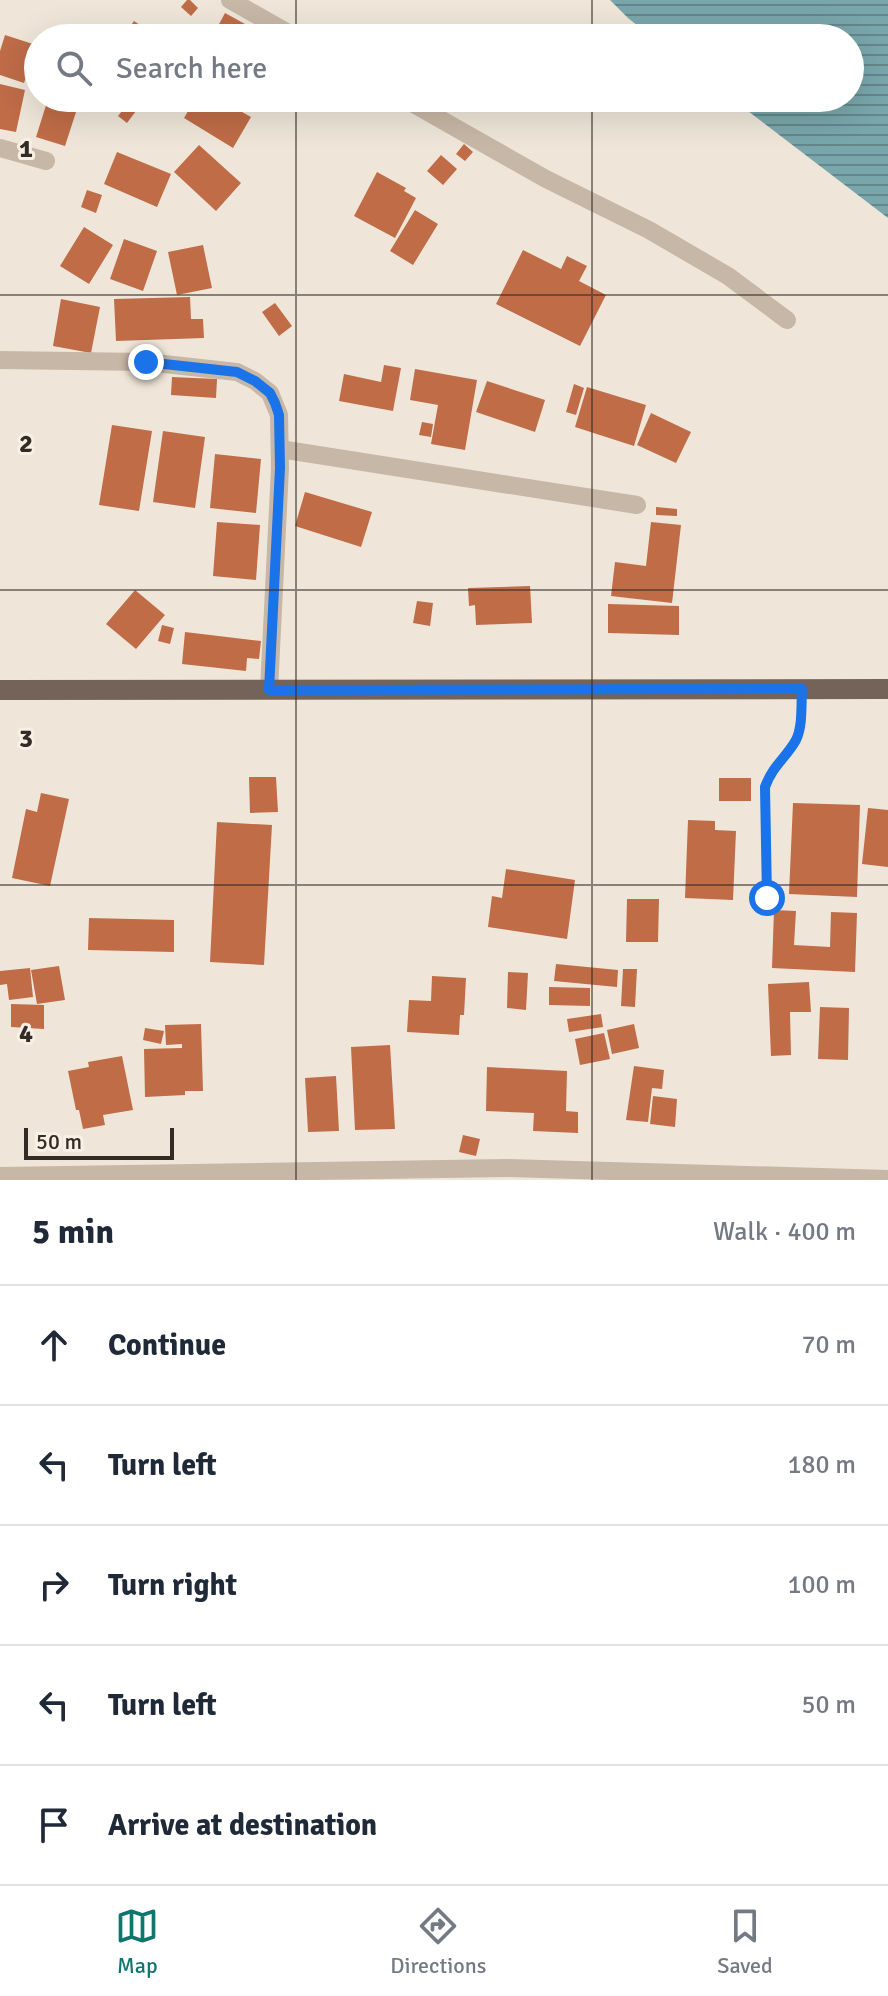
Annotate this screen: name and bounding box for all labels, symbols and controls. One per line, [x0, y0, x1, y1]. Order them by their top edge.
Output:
search box [24, 24, 864, 112]
icon: search [52, 46, 96, 90]
text: Search here [116, 50, 267, 87]
text: 1 [19, 133, 33, 165]
route end [128, 344, 164, 380]
text: 2 [19, 428, 33, 460]
text: 3 [19, 723, 33, 755]
route start [749, 880, 785, 916]
text: 4 [19, 1018, 33, 1050]
scale bar [24, 1124, 174, 1160]
text: 50 m [36, 1128, 82, 1155]
text: 5 min [32, 1211, 114, 1253]
text: Walk · 400 m [713, 1216, 856, 1248]
icon: ahead [32, 1323, 76, 1367]
text: Continue [108, 1327, 226, 1364]
text: 70 m [801, 1329, 856, 1361]
icon: left [32, 1443, 76, 1487]
text: Turn left [108, 1447, 217, 1484]
text: 180 m [787, 1449, 856, 1481]
icon: right [32, 1563, 76, 1607]
text: Turn right [108, 1567, 237, 1604]
text: 100 m [787, 1569, 856, 1601]
icon: left [32, 1683, 76, 1727]
text: Turn left [108, 1687, 217, 1724]
text: 50 m [801, 1689, 856, 1721]
icon: arrive [32, 1803, 76, 1847]
text: Arrive at destination [108, 1807, 377, 1844]
tab: Map [115, 1904, 159, 1979]
tab: Directions [390, 1904, 486, 1979]
tab: Saved [717, 1904, 773, 1979]

